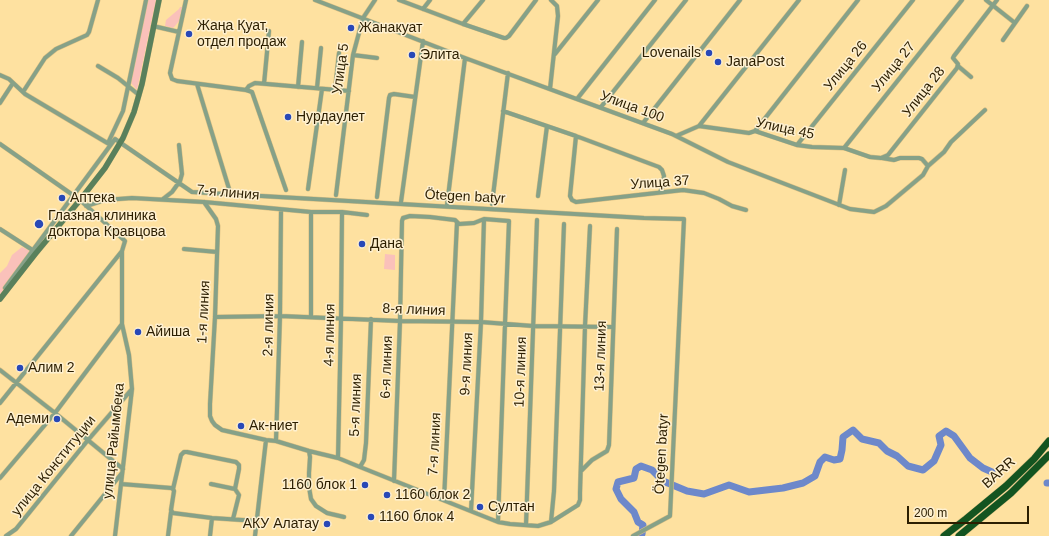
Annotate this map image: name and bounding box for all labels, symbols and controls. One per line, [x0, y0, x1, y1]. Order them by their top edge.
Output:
place label: Жаңа Қуат, отдел продаж [197, 18, 286, 50]
place label: Жанакуат [359, 20, 422, 36]
marker: Жанакуат [346, 23, 356, 33]
marker: Жаңа Қуат, отдел продаж [184, 29, 194, 39]
street label: Улица 26 [821, 38, 871, 94]
street label: Улица 27 [869, 39, 919, 95]
street label: Улица 5 [329, 42, 353, 96]
place label: Lovenails [642, 45, 701, 61]
place label: Элита [420, 47, 460, 63]
marker: Lovenails [704, 48, 714, 58]
marker: Элита [407, 50, 417, 60]
place label: JanaPost [726, 54, 784, 70]
marker: JanaPost [713, 57, 723, 67]
street label: Улица 28 [899, 63, 949, 121]
street label: Улица 100 [598, 88, 666, 126]
place label: Нурдаулет [296, 109, 365, 125]
marker: Нурдаулет [283, 112, 293, 122]
street label: Улица 45 [754, 115, 816, 143]
street label: Улица 37 [630, 173, 690, 193]
street label: 7-я линия [196, 182, 260, 204]
street label: Ötegen batyr [424, 186, 506, 208]
place label: Аптека [70, 190, 115, 206]
marker: Аптека [57, 193, 67, 203]
place label: Глазная клиника доктора Кравцова [48, 208, 166, 240]
marker: Глазная клиника доктора Кравцова [33, 218, 45, 230]
place label: Дана [370, 236, 403, 252]
marker: Дана [357, 239, 367, 249]
street label: 1-я линия [194, 280, 214, 344]
street label: 2-я линия [260, 293, 278, 357]
street label: 8-я линия [382, 301, 446, 319]
street label: 4-я линия [321, 303, 339, 367]
street label: 13-я линия [591, 320, 611, 392]
place label: Айиша [146, 324, 190, 340]
marker: Айиша [133, 327, 143, 337]
street label: 9-я линия [457, 332, 477, 396]
street label: 6-я линия [378, 335, 396, 399]
street label: 10-я линия [511, 336, 531, 408]
place label: Алим 2 [28, 360, 75, 376]
marker: Алим 2 [15, 363, 25, 373]
street label: 5-я линия [347, 373, 365, 437]
street label: улица Райымбека [100, 382, 128, 500]
place label: Адеми [6, 411, 49, 427]
street label: улица Конституции [8, 412, 100, 520]
street label: 7-я линия [425, 412, 445, 476]
street label: Ötegen batyr [651, 413, 673, 495]
marker: Адеми [52, 414, 62, 424]
place label: Ак-ниет [249, 418, 298, 434]
marker: Ак-ниет [236, 421, 246, 431]
street label: BARR [979, 454, 1019, 492]
place label: 1160 блок 1 [282, 477, 357, 493]
marker: 1160 блок 1 [360, 480, 370, 490]
place label: 1160 блок 2 [395, 487, 470, 503]
marker: 1160 блок 2 [382, 490, 392, 500]
scale bar [909, 498, 1031, 524]
place label: Султан [488, 499, 535, 515]
marker: Султан [475, 502, 485, 512]
text: 200 m [914, 506, 947, 520]
place label: 1160 блок 4 [379, 509, 454, 525]
marker: 1160 блок 4 [366, 512, 376, 522]
place label: АКУ Алатау [243, 516, 319, 532]
marker: АКУ Алатау [322, 519, 332, 529]

